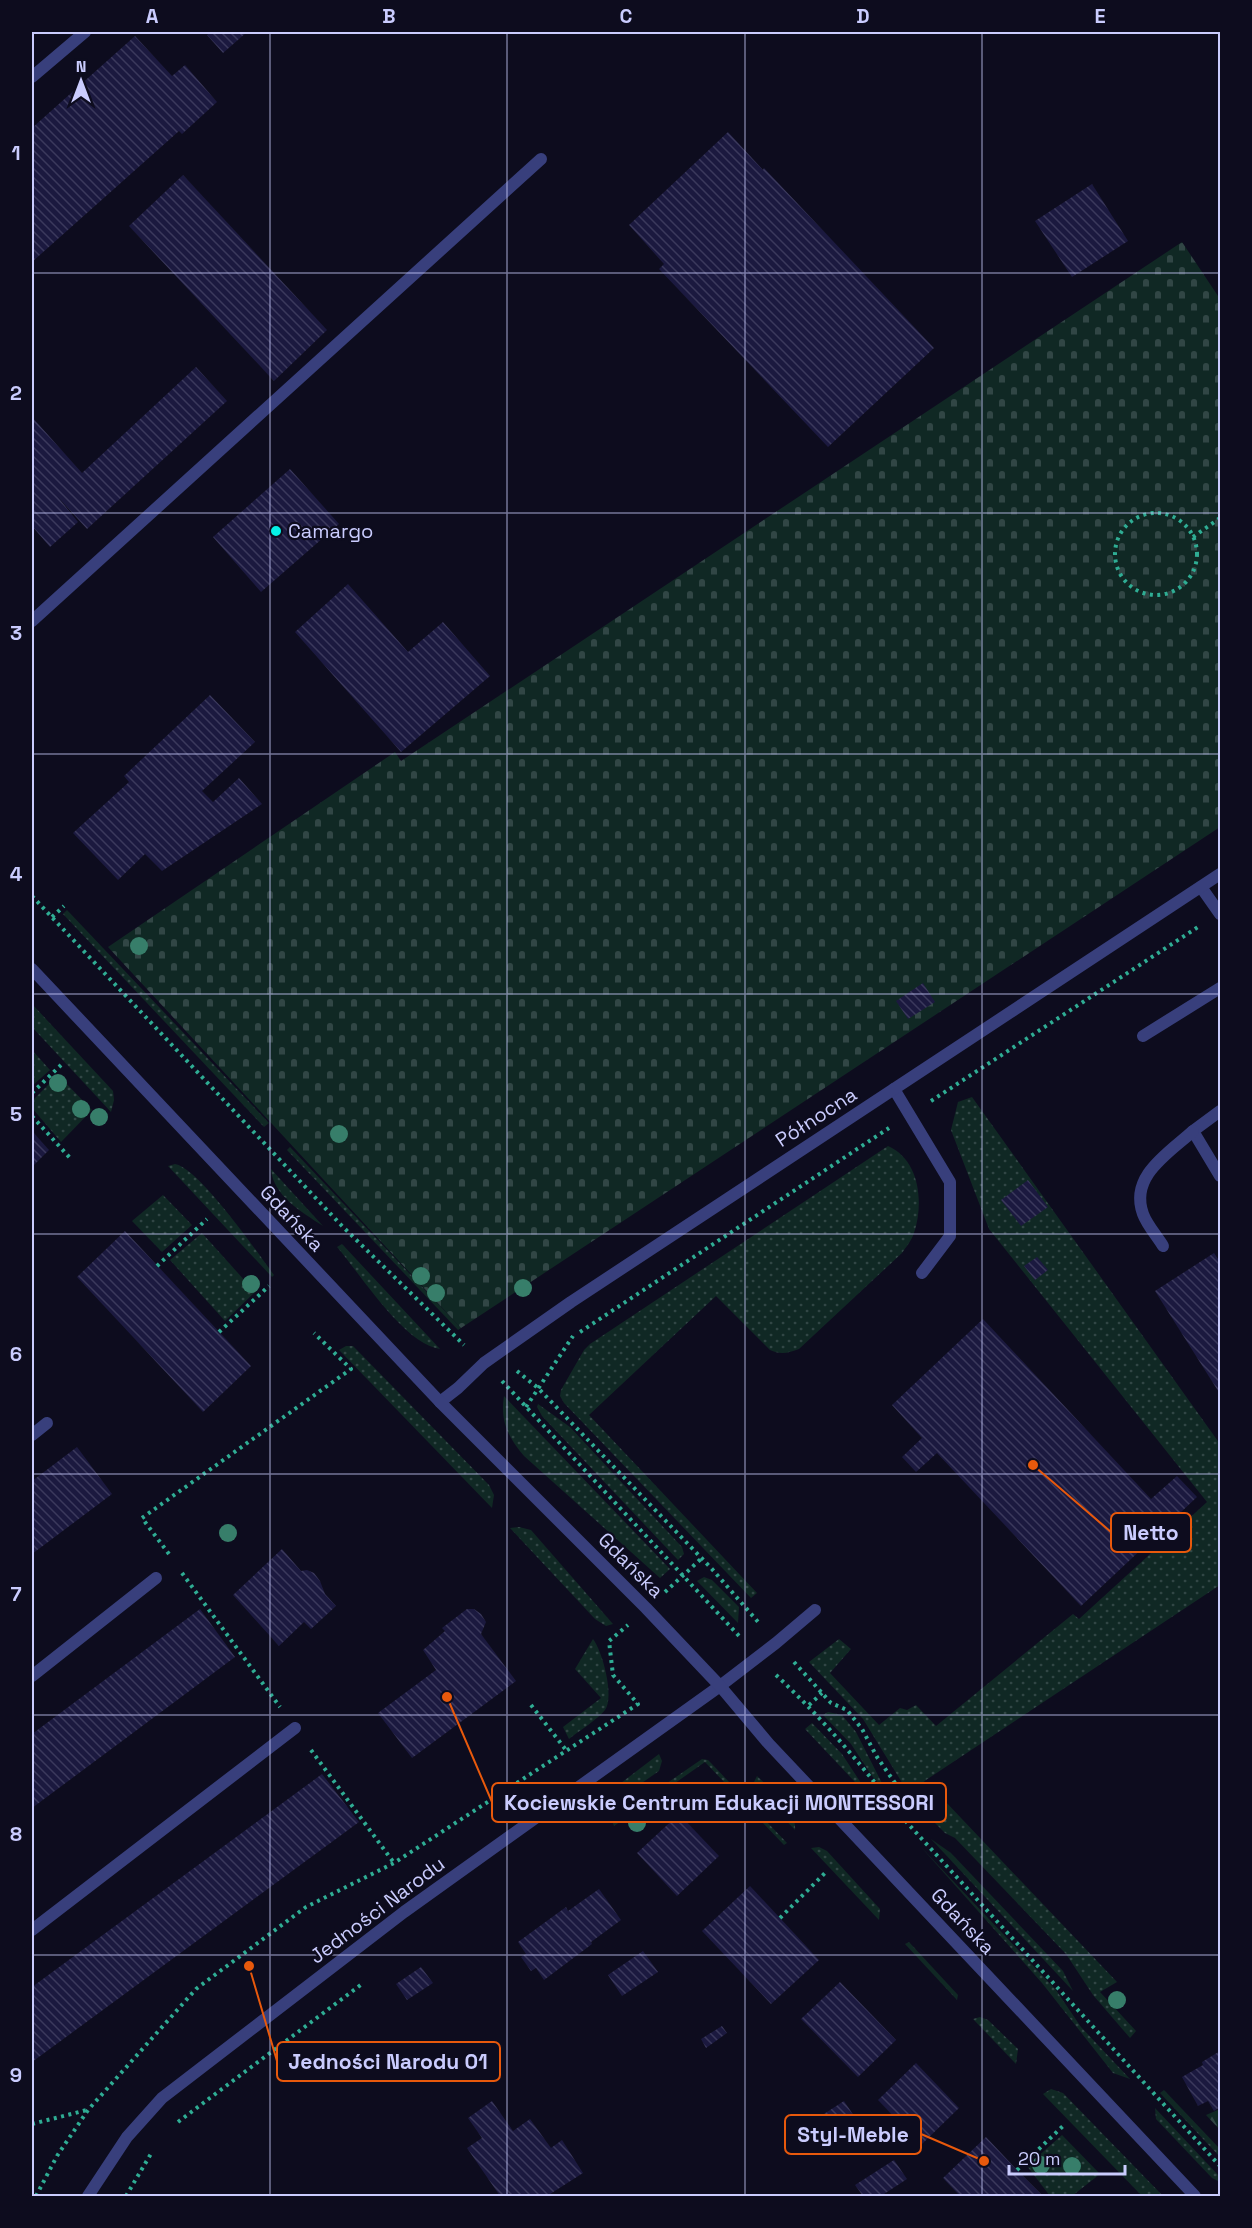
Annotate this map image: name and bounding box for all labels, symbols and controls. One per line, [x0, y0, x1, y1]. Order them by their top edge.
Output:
text: A [146, 3, 159, 29]
text: B [382, 3, 396, 29]
text: C [620, 3, 633, 29]
text: D [856, 3, 870, 29]
text: E [1094, 3, 1106, 29]
north arrow [51, 51, 111, 111]
text: N [76, 56, 86, 77]
text: 1 [11, 140, 21, 166]
text: 2 [10, 380, 22, 406]
place label: Camargo [288, 518, 373, 544]
marker: Camargo [269, 524, 283, 538]
text: 3 [10, 620, 22, 646]
text: 4 [10, 861, 23, 887]
street label: Północna [770, 1081, 862, 1153]
text: 5 [10, 1101, 22, 1127]
street label: Gdańska [254, 1179, 330, 1257]
text: 6 [10, 1341, 22, 1367]
callout: Netto [1111, 1513, 1191, 1552]
text: Netto [1123, 1519, 1179, 1546]
street label: Gdańska [593, 1527, 669, 1603]
text: 7 [10, 1581, 22, 1607]
callout: Kociewskie Centrum Edukacji MONTESSORI [492, 1783, 946, 1822]
text: Kociewskie Centrum Edukacji MONTESSORI [504, 1789, 934, 1816]
text: 8 [10, 1821, 22, 1847]
street label: Jedności Narodu [304, 1851, 450, 1969]
street label: Gdańska [925, 1882, 1001, 1960]
callout: Jedności Narodu 01 [277, 2042, 500, 2081]
text: Jedności Narodu 01 [288, 2048, 488, 2075]
text: 9 [10, 2062, 22, 2088]
callout: Styl-Meble [785, 2115, 921, 2154]
text: Styl-Meble [797, 2121, 909, 2148]
scale bar [1009, 2138, 1124, 2176]
text: 20 m [1018, 2147, 1061, 2170]

